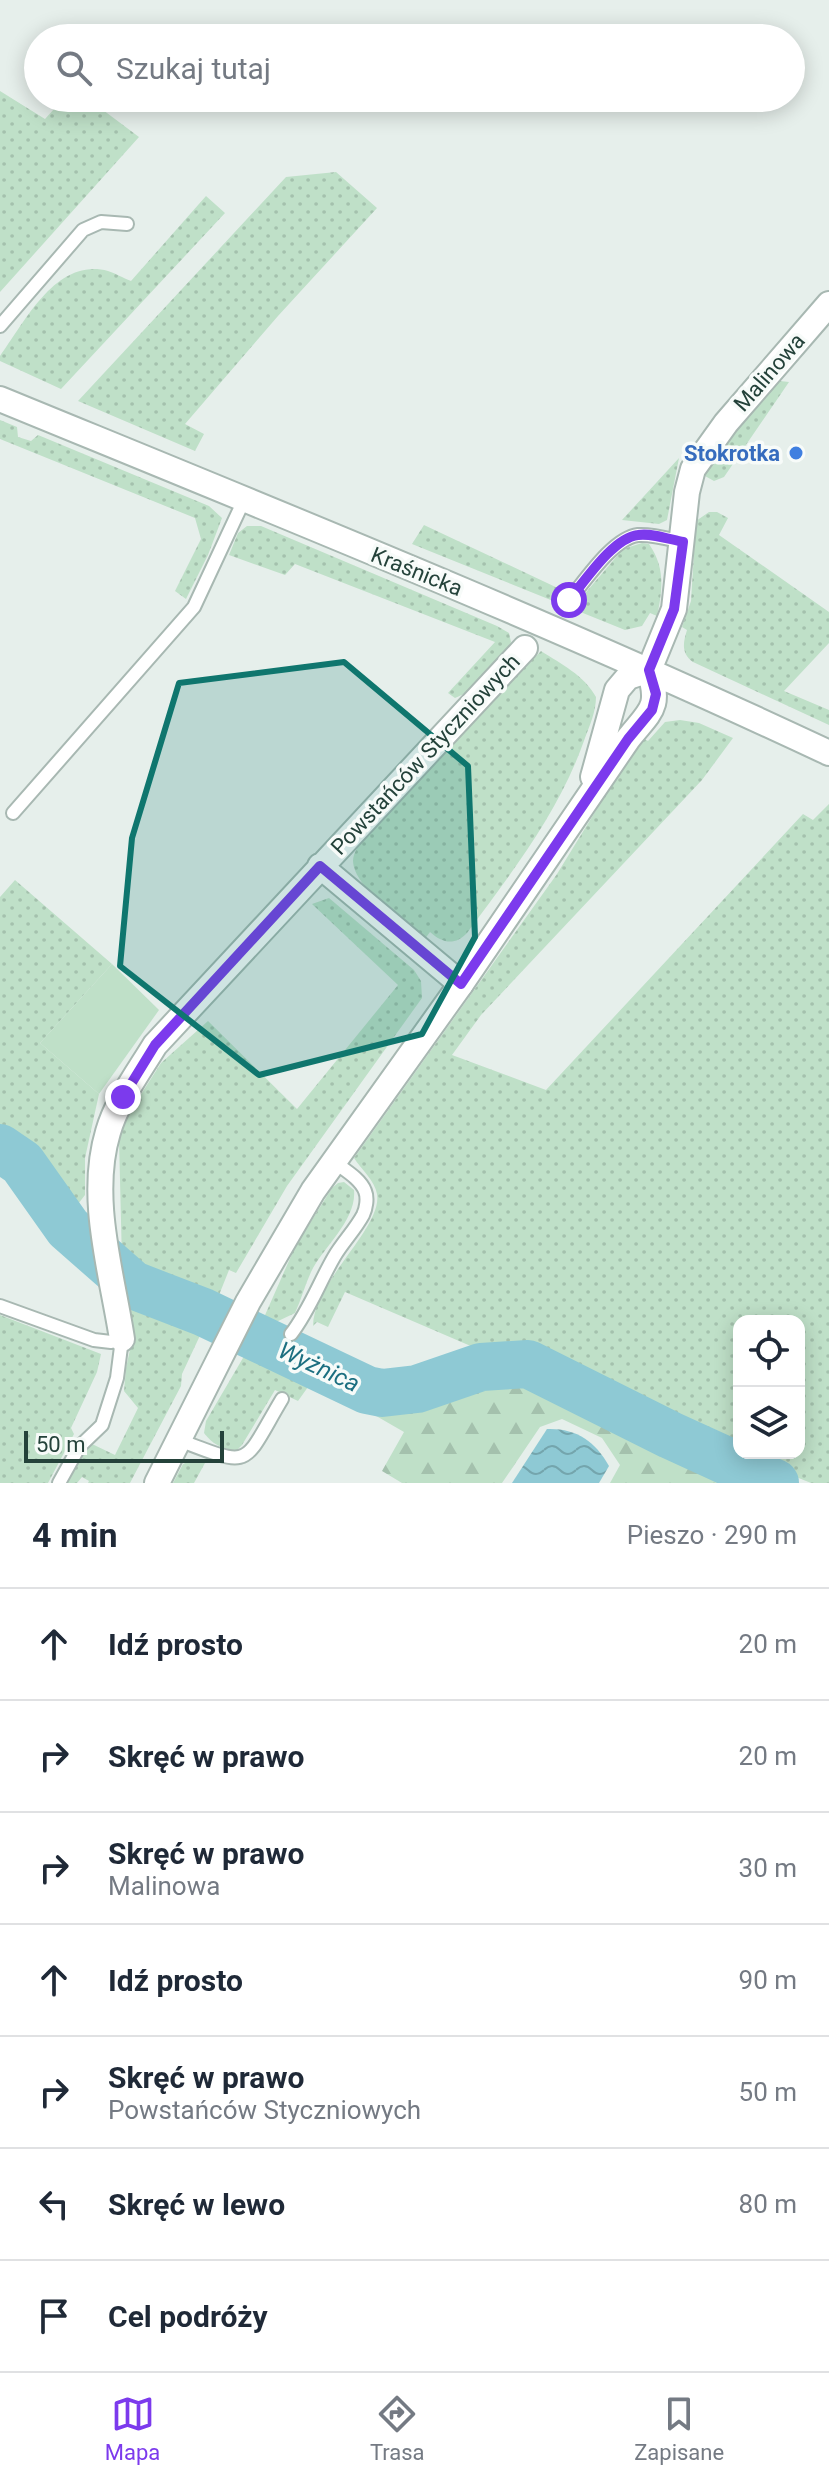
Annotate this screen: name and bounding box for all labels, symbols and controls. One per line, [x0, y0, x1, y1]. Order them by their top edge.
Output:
search box [24, 24, 805, 112]
icon: search [52, 46, 96, 90]
text: Szukaj tutaj [116, 51, 271, 86]
street label: Malinowa [729, 328, 810, 416]
place label: Stokrotka [684, 441, 780, 466]
marker: Stokrotka [787, 444, 805, 462]
street label: Kraśnicka [367, 542, 466, 601]
route start [551, 582, 587, 618]
street label: Powstańców Styczniowych [326, 649, 525, 860]
route end [105, 1079, 141, 1115]
map controls [733, 1315, 805, 1459]
button: locate [733, 1315, 805, 1387]
water label: Wyżnica [274, 1336, 364, 1398]
button: layers [733, 1387, 805, 1459]
scale bar [24, 1427, 224, 1463]
text: 50 m [36, 1432, 85, 1457]
text: 4 min [32, 1515, 117, 1555]
text: Pieszo · 290 m [627, 1520, 797, 1550]
icon: ahead [32, 1622, 76, 1666]
text: Idź prosto [108, 1627, 243, 1662]
text: 20 m [739, 1629, 797, 1659]
icon: right [32, 1734, 76, 1778]
text: Skręć w prawo [108, 1739, 304, 1774]
text: 20 m [739, 1741, 797, 1771]
text: Skręć w prawo [108, 1836, 304, 1871]
icon: right [32, 1846, 76, 1890]
text: 30 m [739, 1853, 797, 1883]
text: Malinowa [108, 1871, 220, 1901]
icon: ahead [32, 1958, 76, 2002]
text: Idź prosto [108, 1963, 243, 1998]
text: 90 m [739, 1965, 797, 1995]
text: Skręć w prawo [108, 2060, 304, 2095]
icon: right [32, 2070, 76, 2114]
text: 50 m [739, 2077, 797, 2107]
text: Powstańców Styczniowych [108, 2095, 421, 2125]
icon: left [32, 2182, 76, 2226]
text: Skręć w lewo [108, 2187, 285, 2222]
text: 80 m [739, 2189, 797, 2219]
icon: arrive [32, 2294, 76, 2338]
text: Cel podróży [108, 2299, 268, 2334]
tab: Mapa [105, 2392, 160, 2465]
tab: Trasa [370, 2392, 425, 2465]
tab: Zapisane [634, 2392, 724, 2465]

